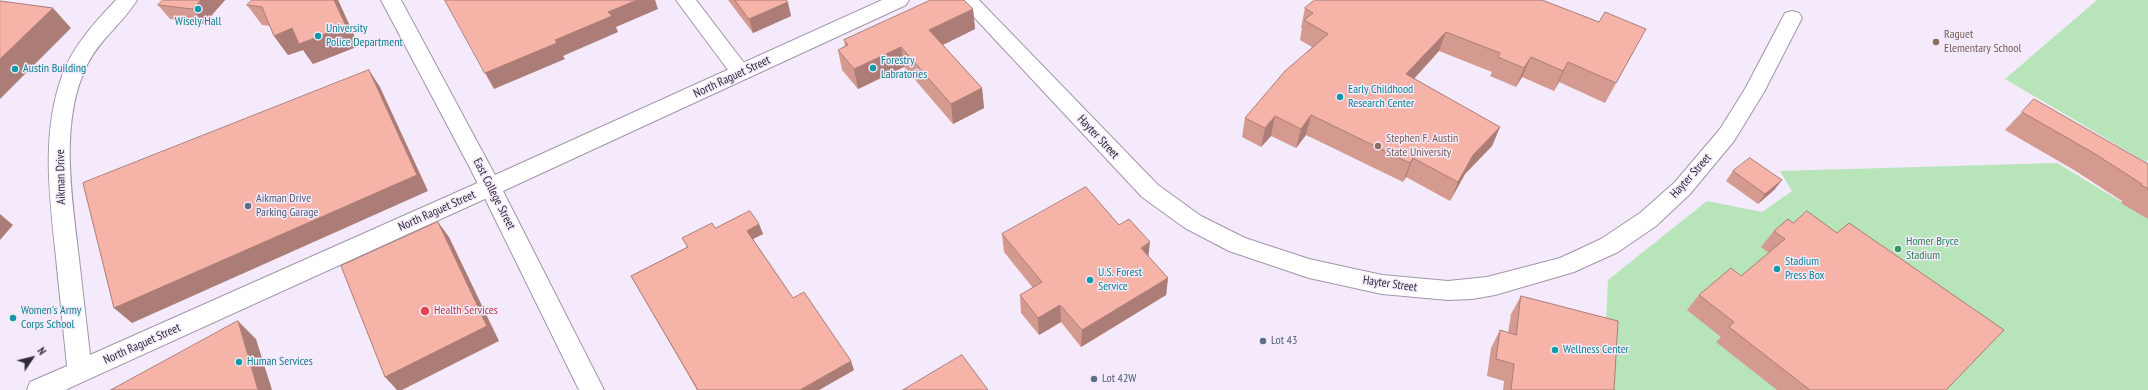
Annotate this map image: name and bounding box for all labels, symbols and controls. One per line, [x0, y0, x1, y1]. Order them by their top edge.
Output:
marker: Wisely Hall [193, 4, 203, 14]
place label: Wisely Hall [175, 15, 221, 29]
place label: University Police Department [326, 22, 403, 50]
place label: Raguet Elementary School [1944, 28, 2021, 56]
marker: University Police Department [313, 31, 323, 41]
marker: Raguet Elementary School [1931, 37, 1941, 47]
street label: North Raguet Street [691, 53, 773, 101]
place label: Forestry Labratories [881, 54, 927, 82]
place label: Austin Building [23, 62, 86, 76]
marker: Forestry Labratories [868, 63, 878, 73]
marker: Austin Building [10, 64, 20, 74]
place label: Early Childhood Research Center [1348, 83, 1414, 111]
marker: Early Childhood Research Center [1335, 92, 1345, 102]
street label: Hayter Street [1074, 112, 1122, 162]
place label: Stephen F. Austin State University [1386, 132, 1458, 160]
marker: Stephen F. Austin State University [1373, 141, 1383, 151]
street label: Aikman Drive [53, 149, 69, 205]
street label: Hayter Street [1667, 151, 1715, 201]
street label: East College Street [470, 156, 518, 232]
street label: North Raguet Street [396, 188, 478, 234]
place label: Aikman Drive Parking Garage [256, 192, 318, 220]
marker: Aikman Drive Parking Garage [243, 201, 253, 211]
place label: Homer Bryce Stadium [1906, 235, 1959, 263]
marker: Homer Bryce Stadium [1893, 244, 1903, 254]
place label: Stadium Press Box [1785, 255, 1825, 283]
marker: Stadium Press Box [1772, 264, 1782, 274]
place label: U.S. Forest Service [1098, 266, 1142, 294]
street label: Hayter Street [1362, 273, 1418, 295]
marker: U.S. Forest Service [1085, 275, 1095, 285]
place label: Women's Army Corps School [21, 304, 81, 332]
place label: Health Services [434, 304, 498, 318]
marker: Health Services [419, 305, 431, 317]
marker: Women's Army Corps School [8, 313, 18, 323]
street label: North Raguet Street [101, 321, 183, 367]
place label: Lot 43 [1271, 334, 1297, 348]
marker: Lot 43 [1258, 336, 1268, 346]
north arrow [12, 338, 52, 378]
place label: Wellness Center [1563, 343, 1629, 357]
text: N [34, 345, 49, 358]
marker: Wellness Center [1550, 345, 1560, 355]
place label: Human Services [247, 355, 313, 369]
marker: Human Services [234, 357, 244, 367]
place label: Lot 42W [1102, 372, 1136, 386]
marker: Lot 42W [1089, 374, 1099, 384]

